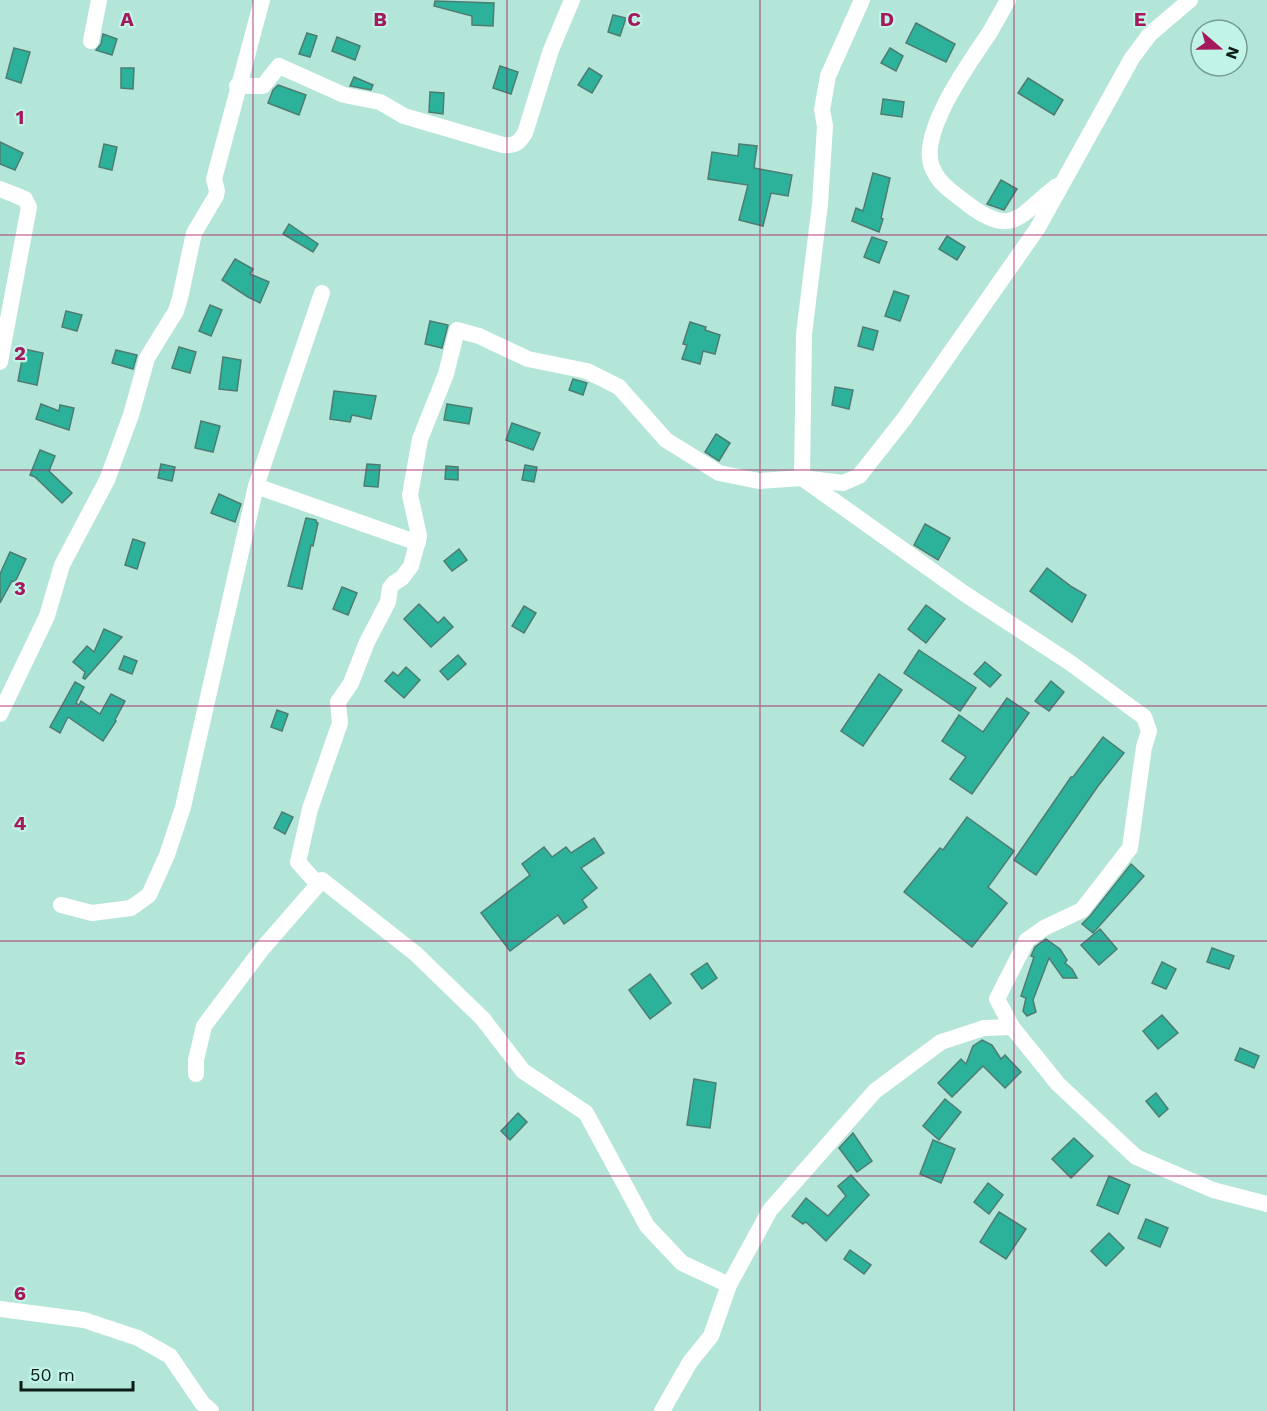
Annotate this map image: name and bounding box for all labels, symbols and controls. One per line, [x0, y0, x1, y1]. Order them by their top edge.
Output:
text: A [120, 7, 134, 31]
text: B [373, 7, 387, 31]
text: C [627, 7, 641, 31]
text: D [880, 7, 894, 31]
text: E [1134, 7, 1146, 31]
north arrow [1189, 18, 1249, 78]
text: N [1222, 44, 1244, 62]
text: 1 [16, 105, 24, 129]
text: 2 [14, 341, 26, 365]
text: 3 [14, 576, 26, 600]
text: 4 [14, 811, 27, 835]
text: 5 [14, 1046, 26, 1070]
text: 6 [14, 1281, 26, 1305]
scale bar [21, 1354, 134, 1392]
text: 50 m [30, 1364, 75, 1385]

